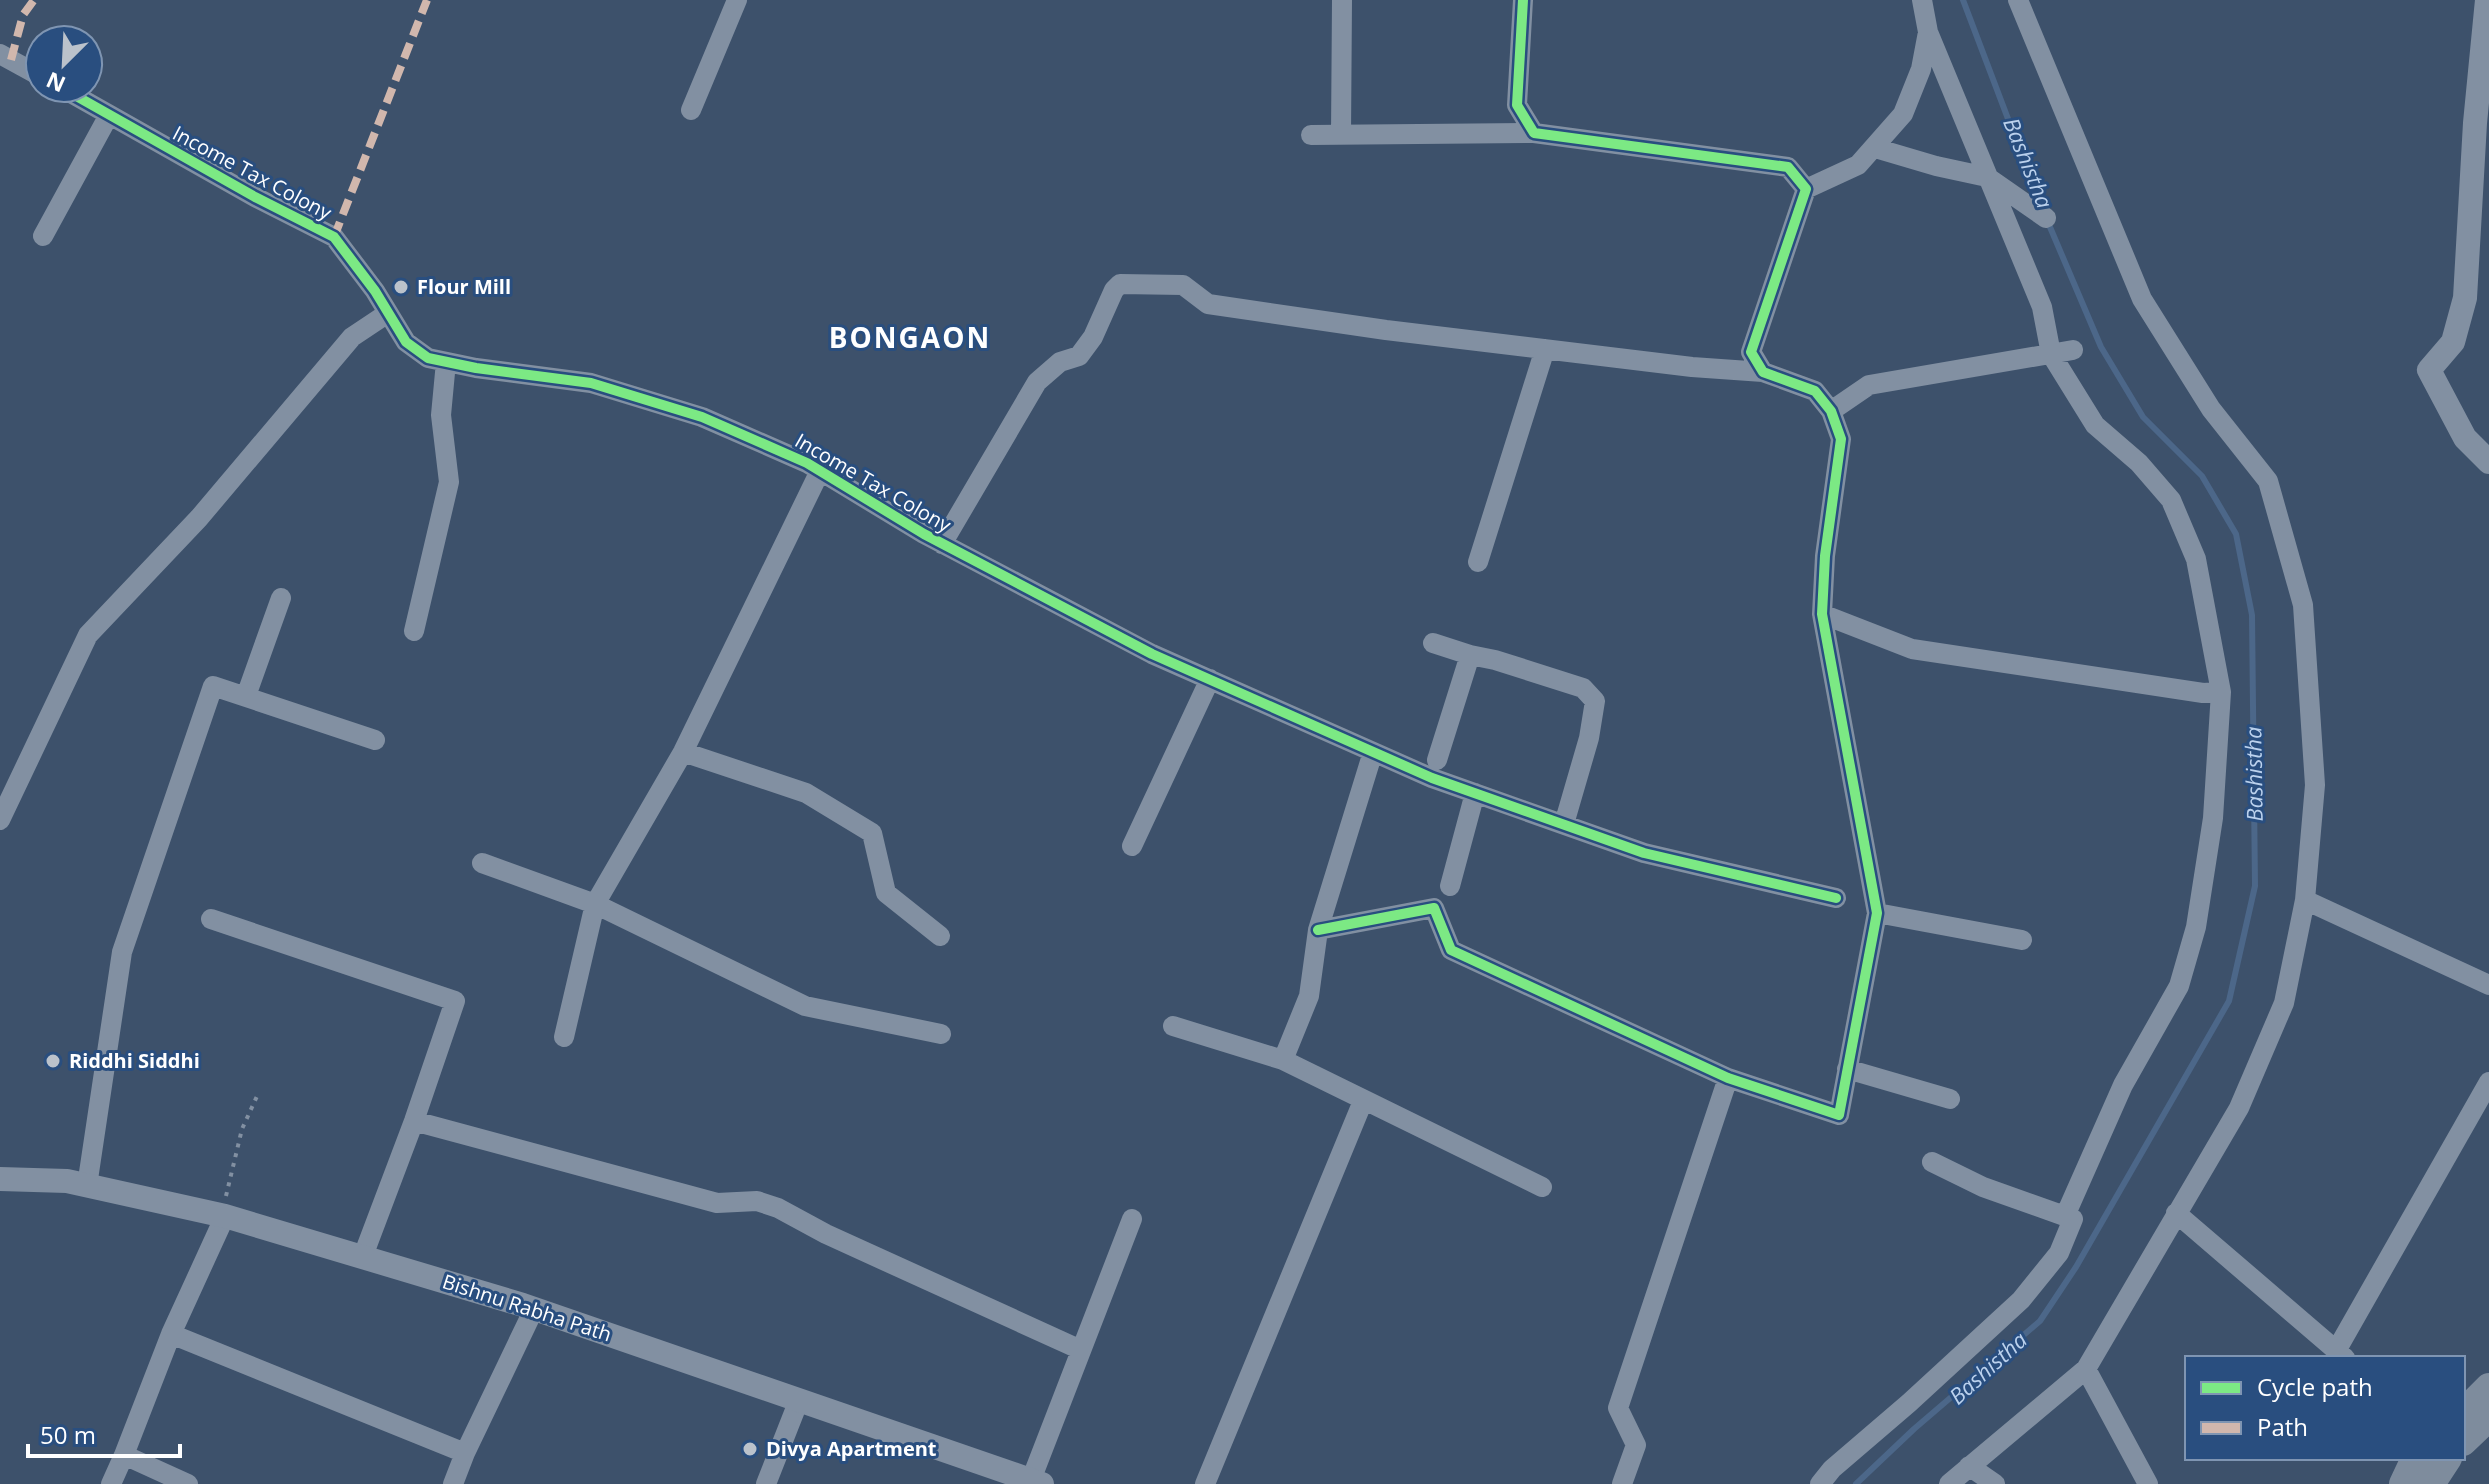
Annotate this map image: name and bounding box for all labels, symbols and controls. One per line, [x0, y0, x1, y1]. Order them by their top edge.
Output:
north arrow [24, 24, 104, 104]
text: N [41, 66, 70, 101]
water label: Bashistha [1997, 113, 2061, 212]
street label: Income Tax Colony [168, 119, 337, 226]
place label: Flour Mill [417, 273, 511, 300]
marker: Flour Mill [392, 278, 410, 296]
district label: BONGAON [829, 318, 991, 356]
street label: Income Tax Colony [790, 427, 957, 539]
water label: Bashistha [2237, 726, 2269, 822]
place label: Riddhi Siddhi [69, 1047, 200, 1074]
marker: Riddhi Siddhi [44, 1052, 62, 1070]
street label: Bishnu Rabha Path [439, 1267, 615, 1348]
water label: Bashistha [1942, 1324, 2033, 1410]
legend [2185, 1356, 2465, 1460]
text: Cycle path [2257, 1370, 2373, 1403]
scale bar [28, 1408, 180, 1458]
text: Path [2257, 1410, 2308, 1443]
text: 50 m [40, 1418, 96, 1451]
place label: Divya Apartment [766, 1435, 937, 1462]
marker: Divya Apartment [741, 1440, 759, 1458]

